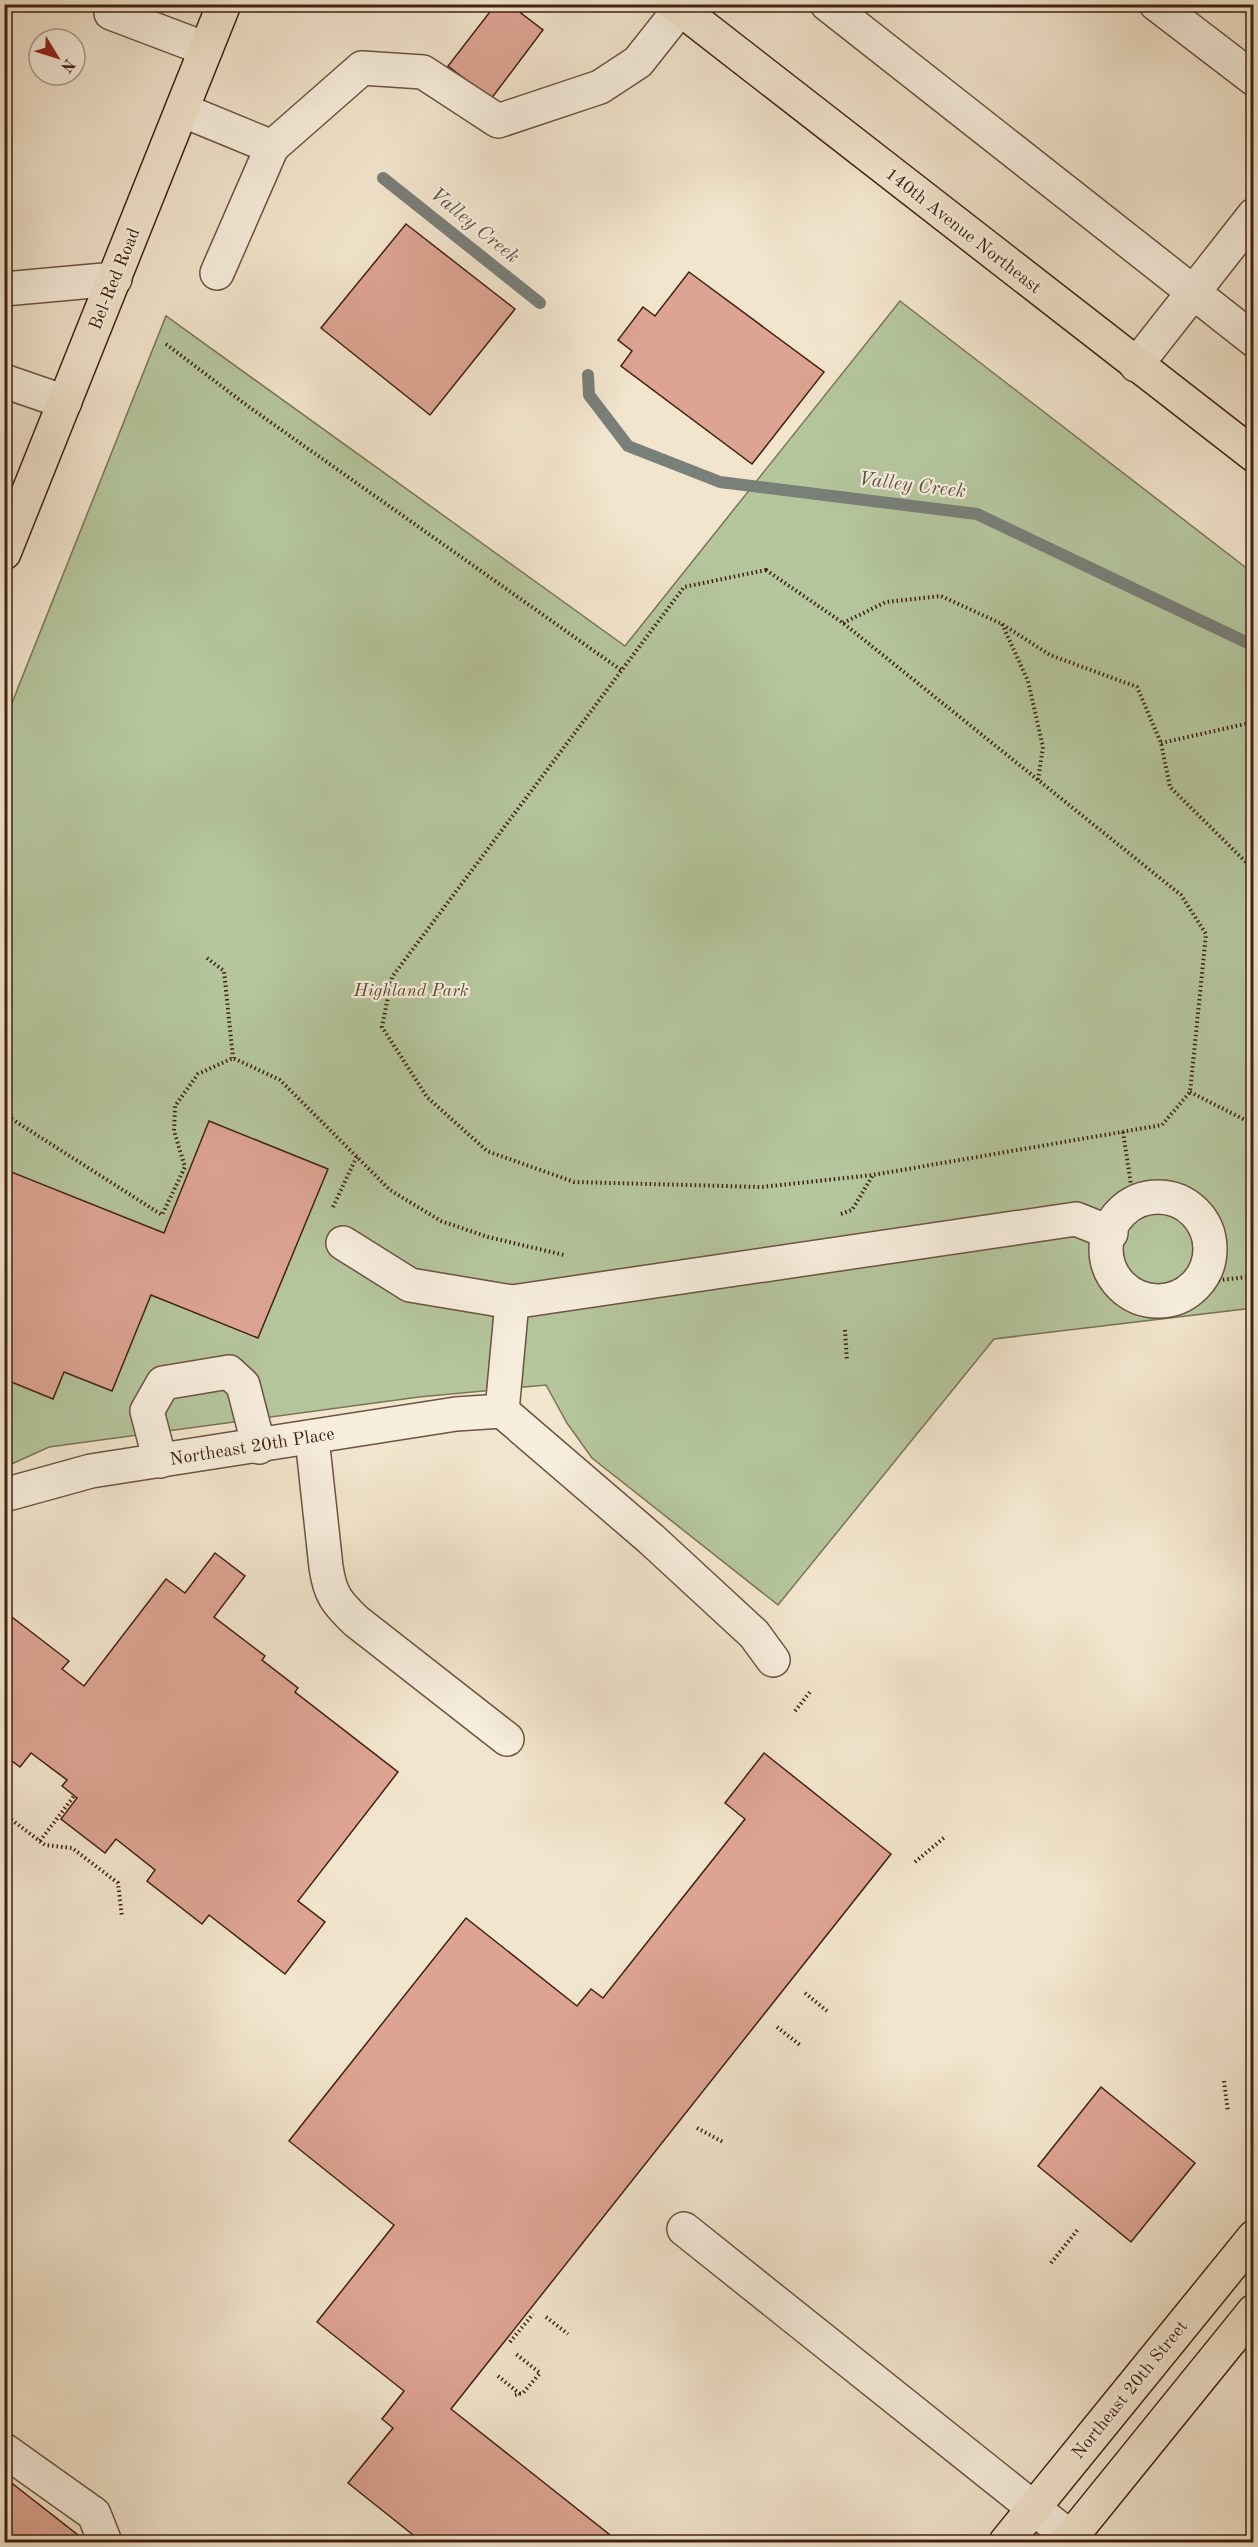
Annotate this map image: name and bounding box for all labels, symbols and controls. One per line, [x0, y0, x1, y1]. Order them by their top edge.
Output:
north arrow [27, 27, 87, 87]
text: N [57, 55, 77, 75]
street label: 140th Avenue Northeast [882, 165, 1044, 297]
water label: Valley Creek [426, 184, 522, 268]
street label: Bel-Red Road [86, 226, 144, 332]
water label: Valley Creek [857, 469, 967, 503]
park label: Highland Park [352, 982, 469, 1000]
street label: Northeast 20th Place [168, 1425, 336, 1469]
street label: Northeast 20th Street [1069, 2317, 1191, 2463]

